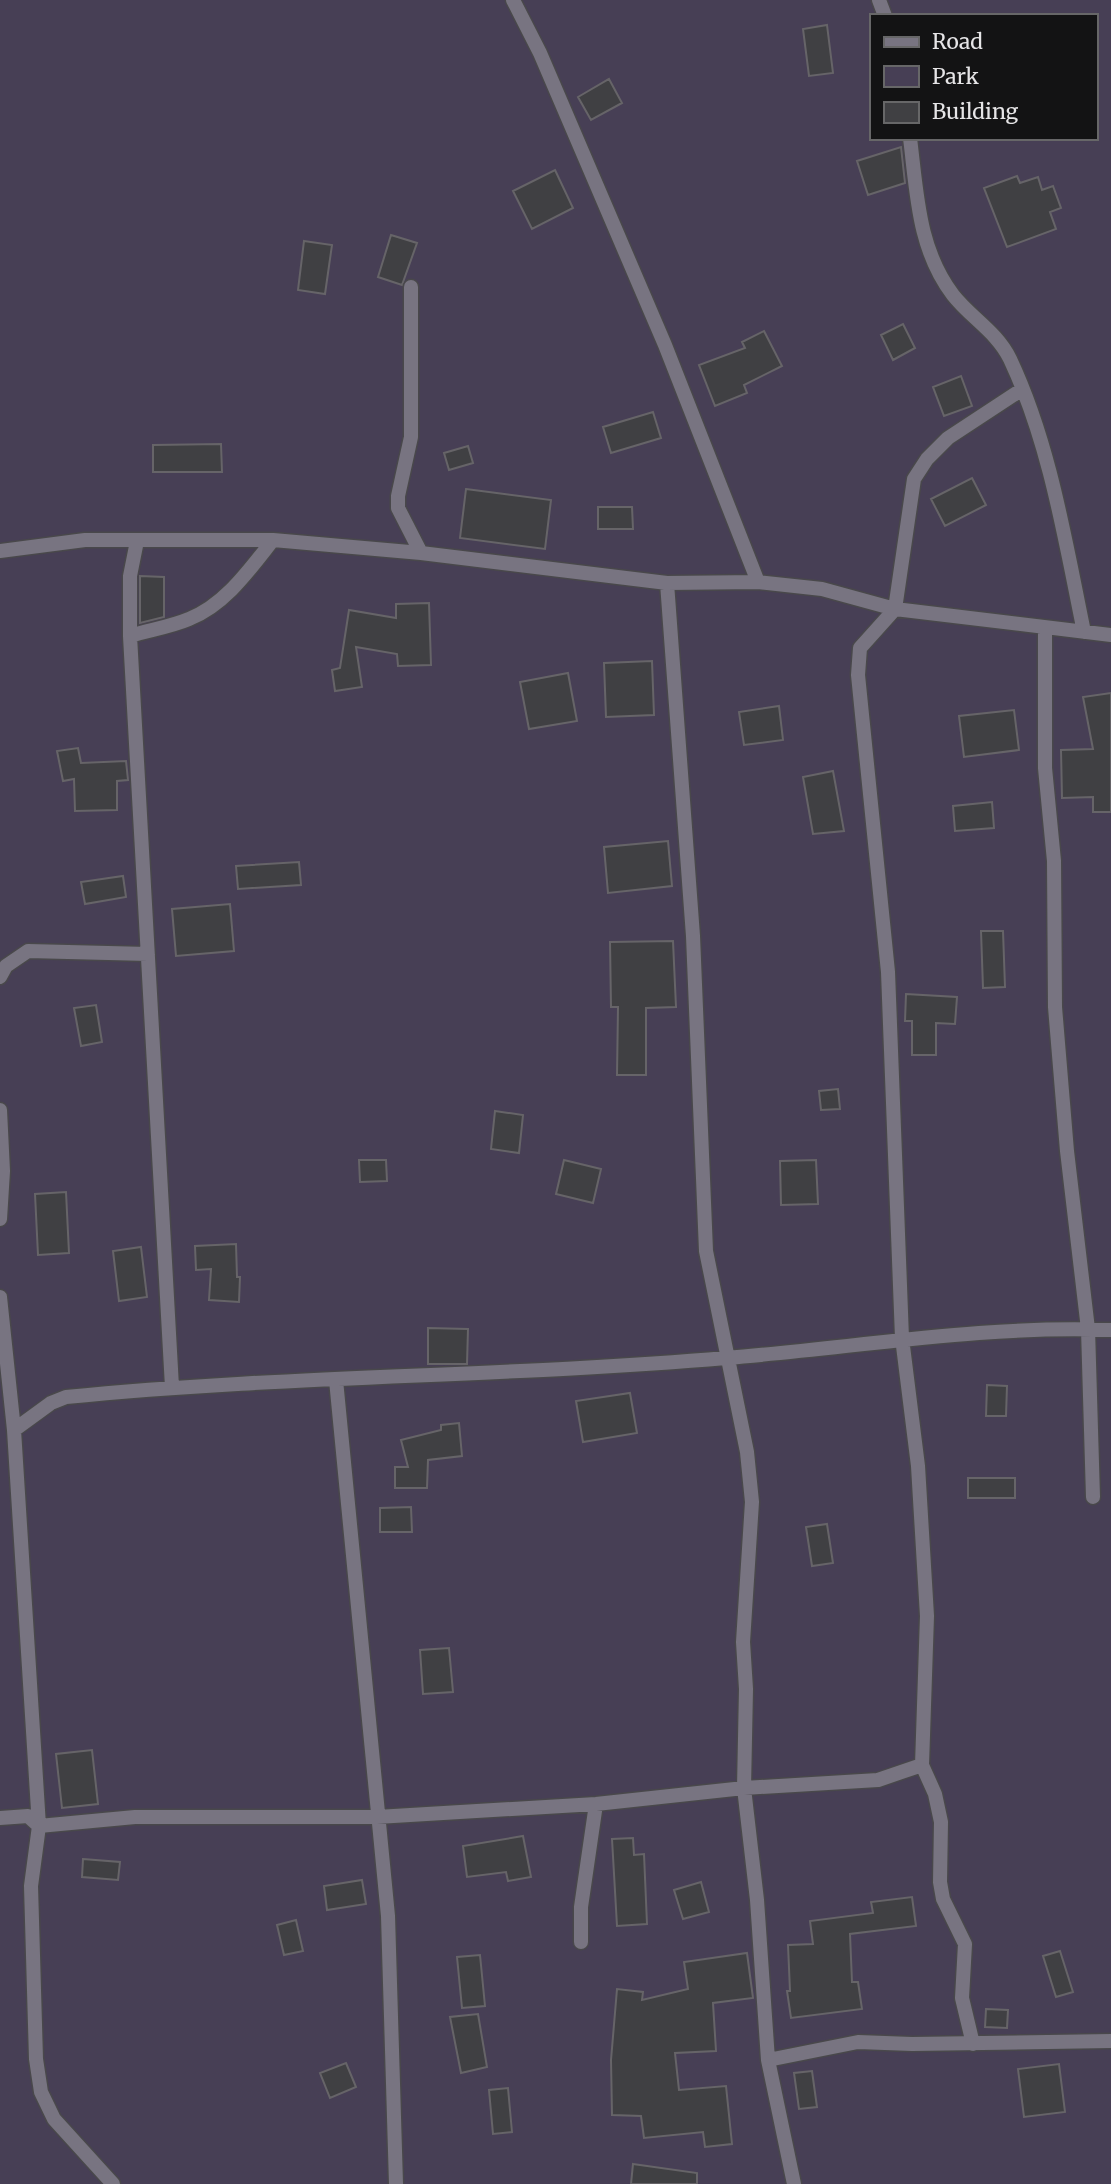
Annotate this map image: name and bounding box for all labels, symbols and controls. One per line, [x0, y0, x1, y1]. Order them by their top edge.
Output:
legend [870, 14, 1097, 140]
text: Road [932, 28, 983, 55]
text: Park [932, 63, 979, 90]
text: Building [932, 98, 1019, 125]

